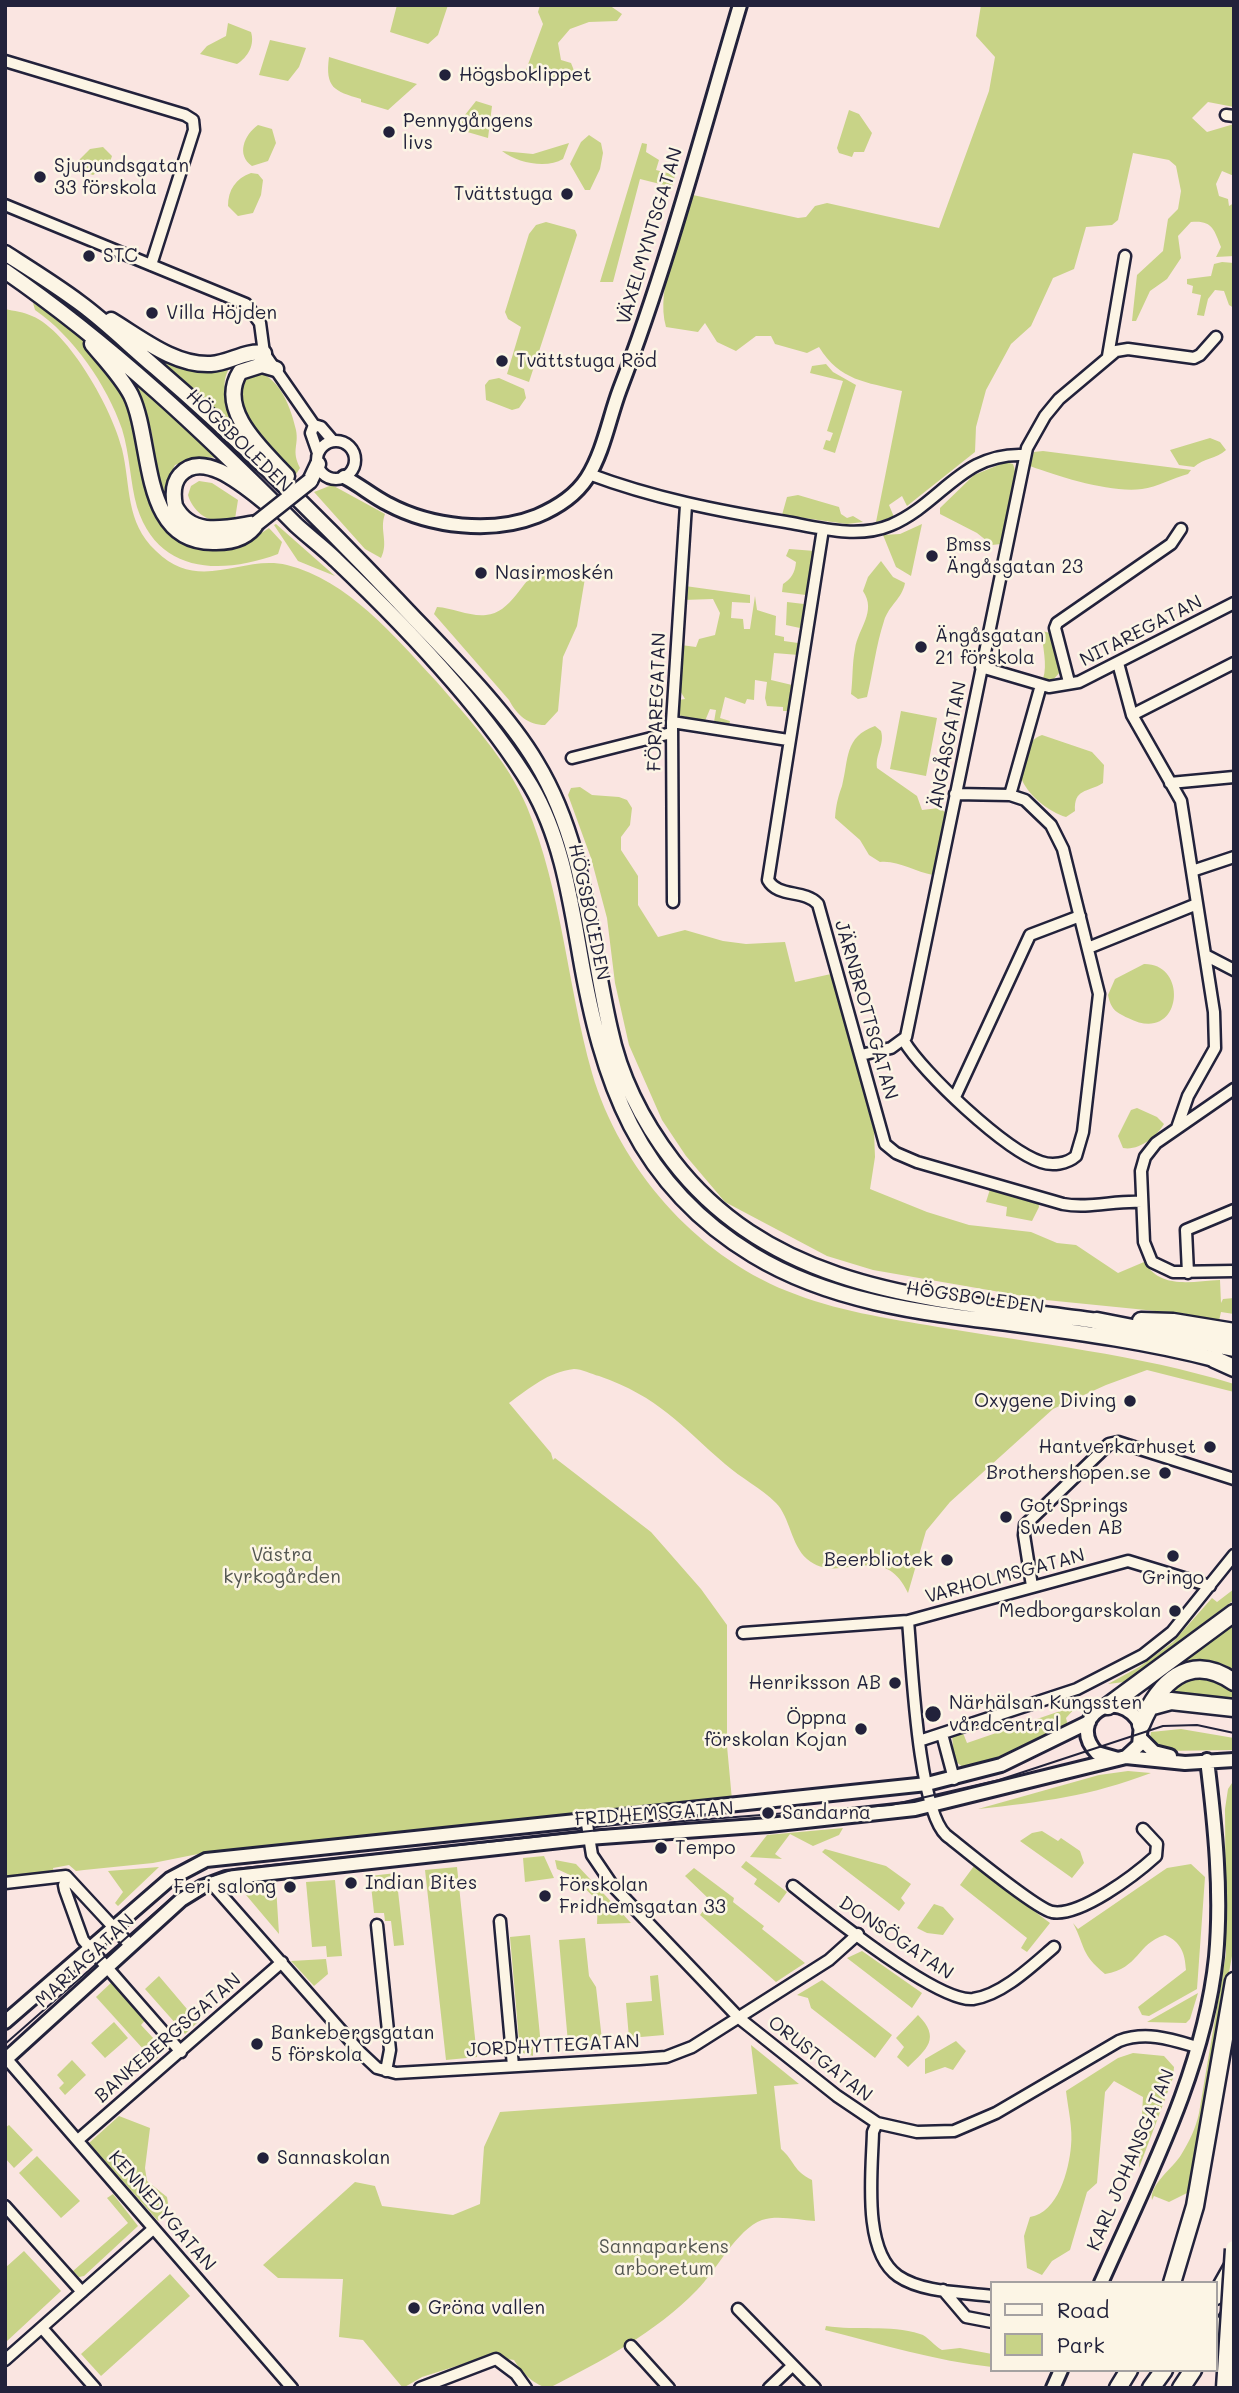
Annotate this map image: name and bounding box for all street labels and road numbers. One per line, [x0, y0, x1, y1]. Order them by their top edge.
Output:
street label: VÄXELMYNTSGATAN [612, 145, 688, 327]
street label: HÖGSBOLEDEN [181, 384, 297, 498]
street label: NITAREGATAN [1076, 590, 1206, 672]
street label: FÖRAREGATAN [643, 632, 671, 772]
street label: ÄNGÅSGATAN [924, 679, 972, 811]
street label: HÖGSBOLEDEN [563, 842, 615, 982]
street label: JÄRNBROTTSGATAN [829, 918, 903, 1102]
street label: HÖGSBOLEDEN [905, 1277, 1045, 1319]
street label: VARHOLMSGATAN [923, 1544, 1087, 1608]
street label: FRIDHEMSGATAN [574, 1797, 734, 1831]
street label: DONSÖGATAN [835, 1891, 957, 1985]
street label: MARIAGATAN [31, 1909, 139, 2013]
street label: BANKEBERGSGATAN [90, 1968, 246, 2108]
street label: ORUSTGATAN [763, 2011, 877, 2107]
street label: JORDHYTTEGATAN [466, 2030, 640, 2062]
street label: KARL JOHANSGATAN [1082, 2066, 1180, 2254]
street label: KENNEDYGATAN [104, 2146, 220, 2276]

